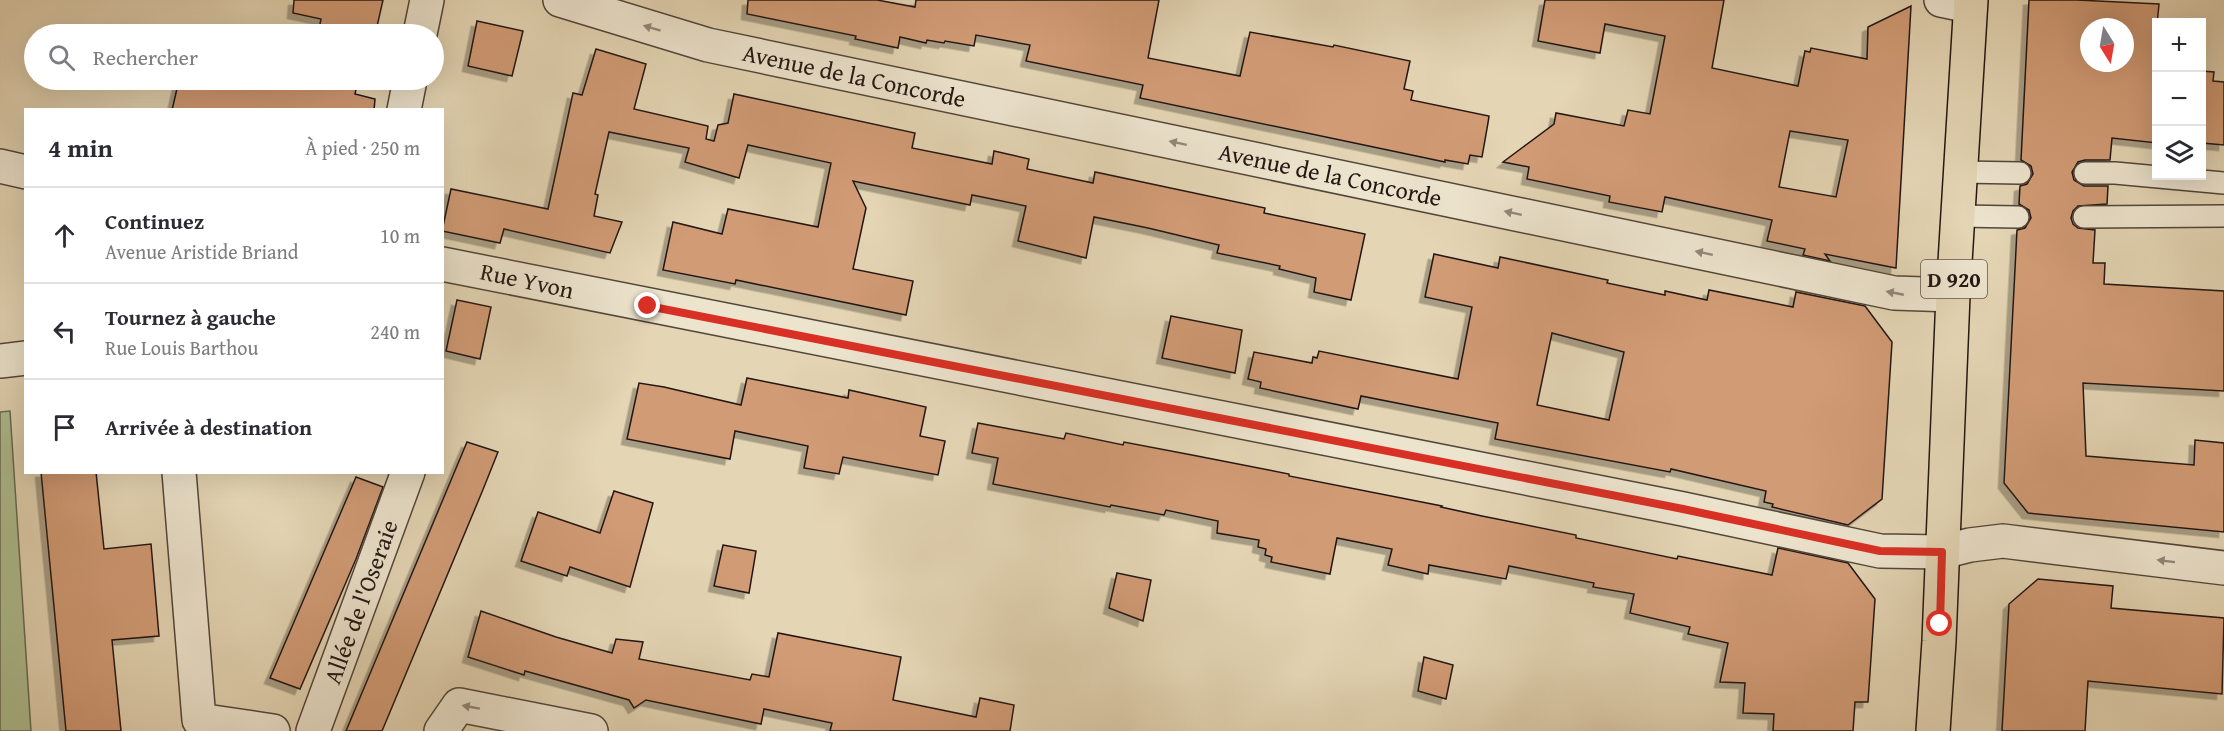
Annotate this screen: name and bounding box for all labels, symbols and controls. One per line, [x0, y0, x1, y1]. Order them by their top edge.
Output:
north arrow [2080, 18, 2134, 72]
map controls [2152, 18, 2206, 180]
button: + [2152, 18, 2206, 72]
one-way arrow [643, 23, 661, 32]
search box [24, 24, 444, 90]
street label: Avenue de la Concorde [739, 35, 969, 116]
icon: search [45, 41, 78, 74]
text: Rechercher [93, 41, 198, 73]
button: − [2152, 72, 2206, 126]
button: layers [2152, 126, 2206, 180]
text: 4 min [48, 128, 113, 167]
text: À pied · 250 m [305, 133, 420, 162]
street label: Avenue de la Concorde [1215, 134, 1445, 215]
one-way arrow [1169, 138, 1187, 148]
text: Continuez [105, 205, 204, 237]
one-way arrow [1503, 208, 1522, 217]
icon: ahead [48, 219, 81, 252]
text: 10 m [380, 221, 420, 250]
text: Avenue Aristide Briand [105, 237, 298, 266]
one-way arrow [1694, 248, 1713, 257]
street label: Rue Yvon [477, 254, 578, 308]
road number: D 920 [1921, 260, 1987, 298]
one-way arrow [1885, 288, 1904, 297]
route end [634, 292, 660, 318]
text: Tournez à gauche [105, 301, 276, 333]
icon: left [48, 315, 81, 348]
text: 240 m [370, 317, 420, 346]
text: Rue Louis Barthou [105, 333, 258, 362]
icon: arrive [48, 411, 81, 444]
text: Arrivée à destination [105, 411, 312, 443]
street label: Allée de l'Oseraie [315, 515, 406, 689]
one-way arrow [2156, 556, 2175, 566]
route start [1926, 610, 1952, 636]
one-way arrow [462, 703, 481, 712]

